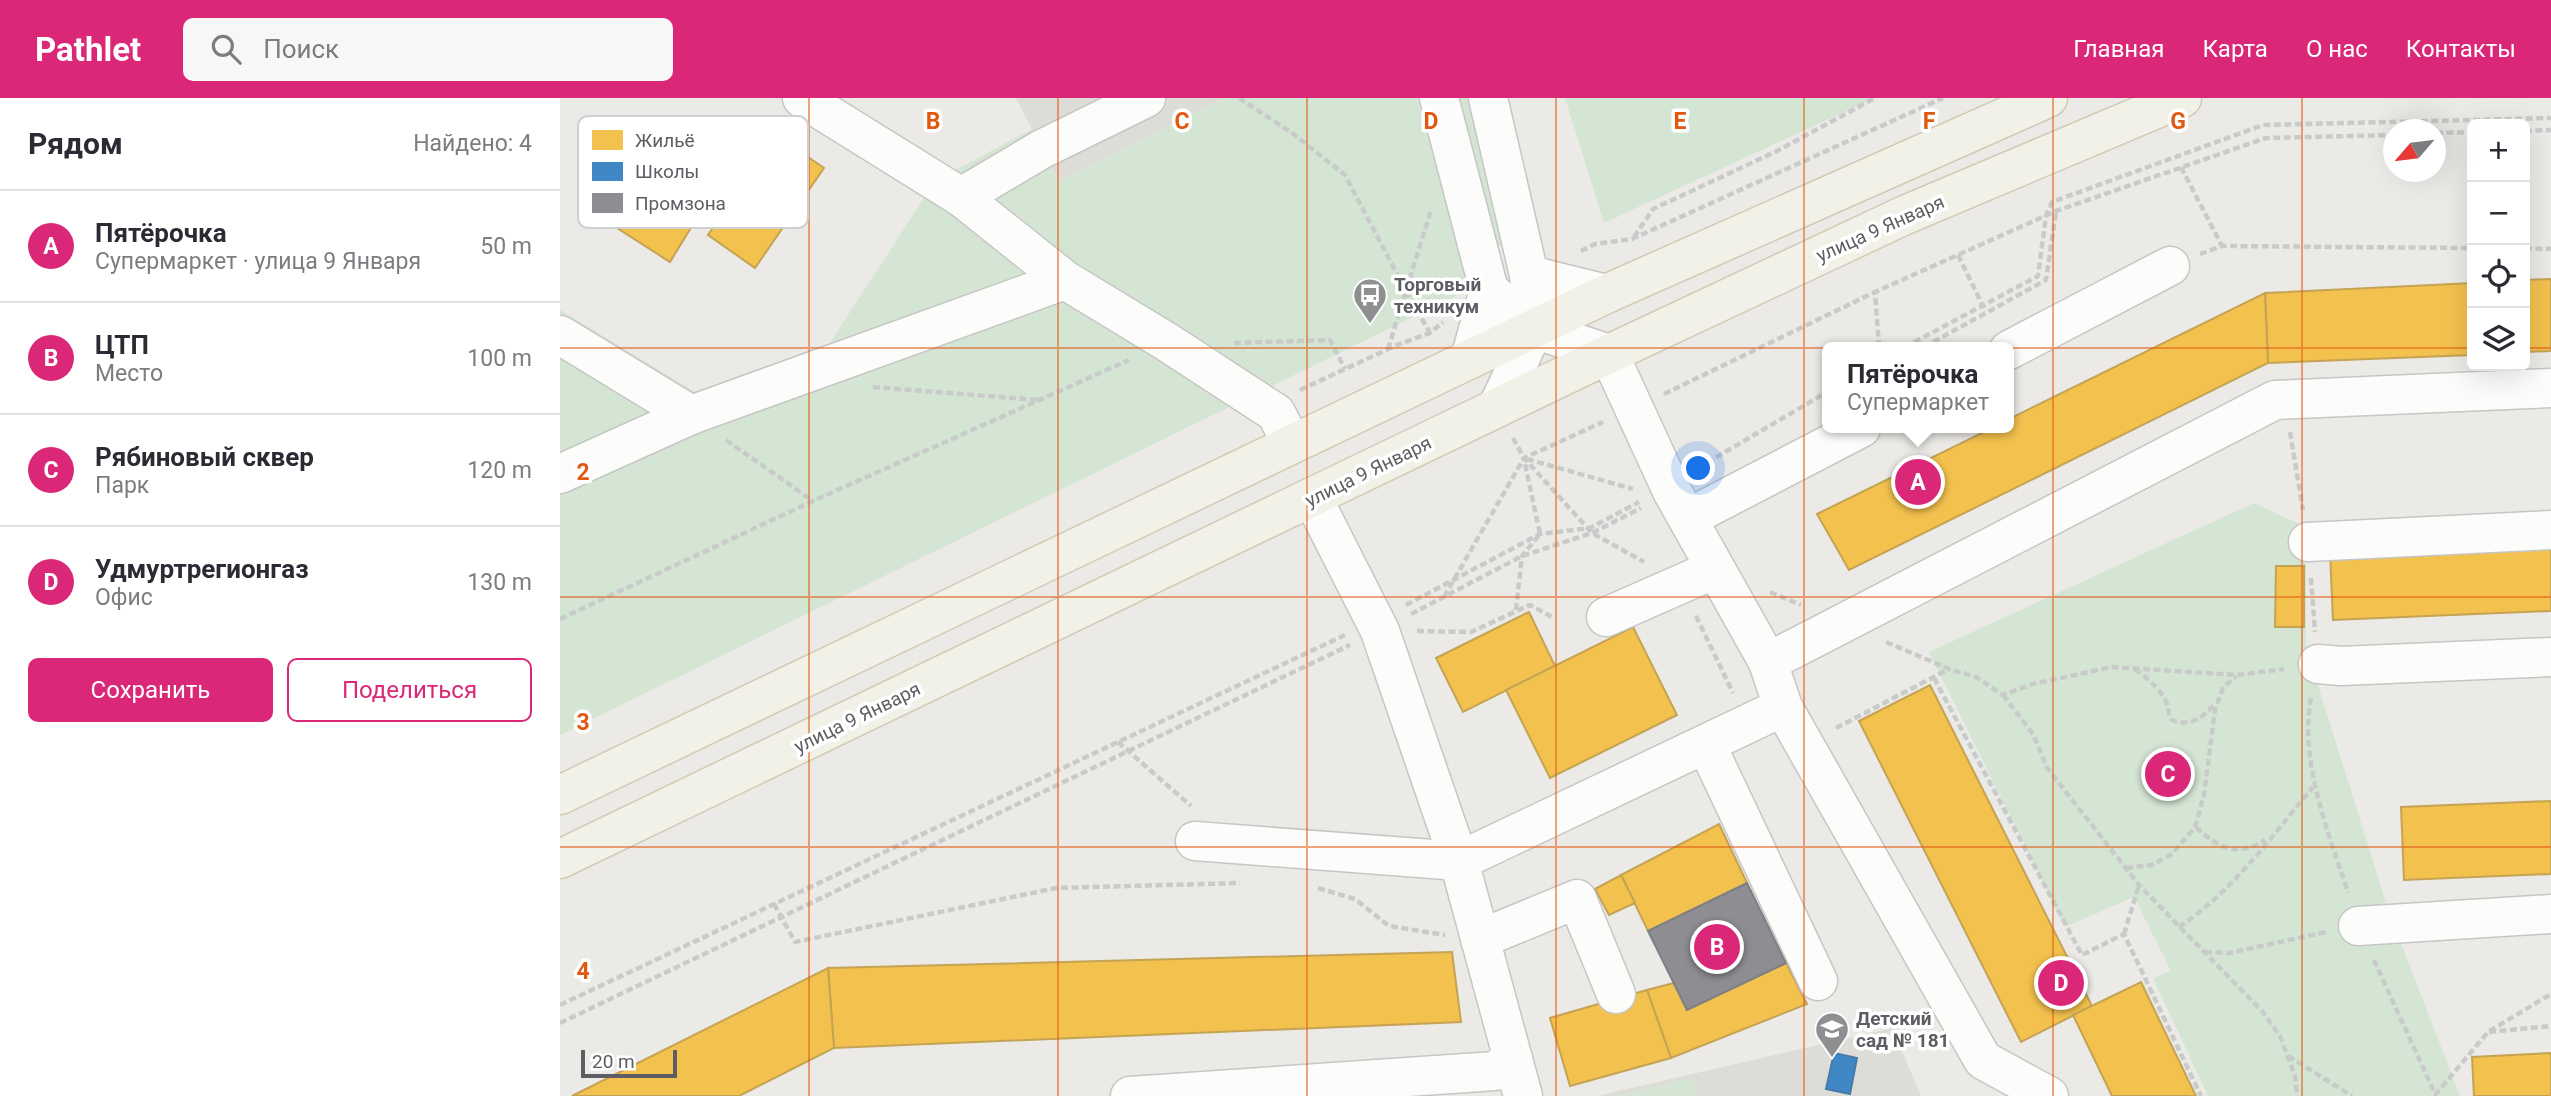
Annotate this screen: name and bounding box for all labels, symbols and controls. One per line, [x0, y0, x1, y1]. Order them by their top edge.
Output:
search box [183, 18, 673, 81]
text: Pathlet [35, 30, 141, 69]
icon: search [207, 30, 245, 68]
text: Поиск [263, 34, 339, 64]
text: Главная [2073, 35, 2164, 63]
text: Карта [2202, 35, 2268, 63]
text: О нас [2306, 35, 2368, 63]
text: Контакты [2406, 35, 2516, 63]
text: B [926, 108, 940, 135]
text: C [1174, 108, 1190, 135]
text: D [1424, 108, 1438, 135]
text: E [1674, 108, 1687, 135]
text: F [1923, 108, 1936, 135]
text: G [2170, 108, 2186, 135]
legend [578, 116, 808, 228]
north arrow [2383, 119, 2446, 182]
map controls [2467, 119, 2530, 371]
button: + [2467, 119, 2530, 182]
text: Рядом [28, 126, 123, 161]
text: Жильё [635, 129, 695, 152]
text: Найдено: 4 [413, 130, 532, 157]
text: Школы [635, 160, 699, 183]
button: − [2467, 182, 2530, 245]
street label: улица 9 Января [1813, 190, 1948, 267]
text: Промзона [635, 192, 726, 215]
text: Пятёрочка [95, 218, 227, 248]
text: A [43, 233, 59, 260]
text: 50 m [480, 233, 532, 260]
button: locate [2467, 245, 2530, 308]
text: Супермаркет · улица 9 Января [95, 248, 421, 275]
place label: Торговый техникум [1394, 273, 1481, 318]
bus stop icon: Торговый техникум [1351, 276, 1389, 325]
button: layers [2467, 308, 2530, 371]
text: ЦТП [95, 330, 149, 360]
popup [1822, 342, 2014, 433]
text: B [44, 345, 58, 372]
text: 100 m [467, 345, 532, 372]
text: Пятёрочка [1847, 359, 1979, 389]
text: Место [95, 360, 163, 387]
text: Супермаркет [1847, 389, 1989, 416]
street label: улица 9 Января [1301, 431, 1435, 512]
text: Рябиновый сквер [95, 442, 314, 472]
your location [1681, 451, 1715, 485]
pin: A [1895, 456, 1941, 508]
text: C [43, 457, 59, 484]
text: 120 m [467, 457, 532, 484]
text: 2 [576, 459, 590, 486]
text: Парк [95, 472, 149, 499]
text: Удмуртрегионгаз [95, 554, 309, 584]
text: D [44, 569, 58, 596]
text: 130 m [467, 569, 532, 596]
text: Офис [95, 584, 153, 611]
button: Сохранить [28, 658, 273, 722]
button: Поделиться [287, 658, 532, 722]
street label: улица 9 Января [790, 677, 924, 758]
text: 3 [576, 709, 590, 736]
pin: C [2145, 748, 2191, 800]
pin: B [1694, 921, 1740, 973]
pin: D [2038, 957, 2084, 1009]
text: 4 [576, 958, 590, 985]
place label: Детский сад № 181 [1856, 1007, 1949, 1052]
school or university icon: Детский сад № 181 [1813, 1010, 1851, 1059]
scale bar [581, 1047, 677, 1079]
text: 20 m [592, 1050, 635, 1073]

